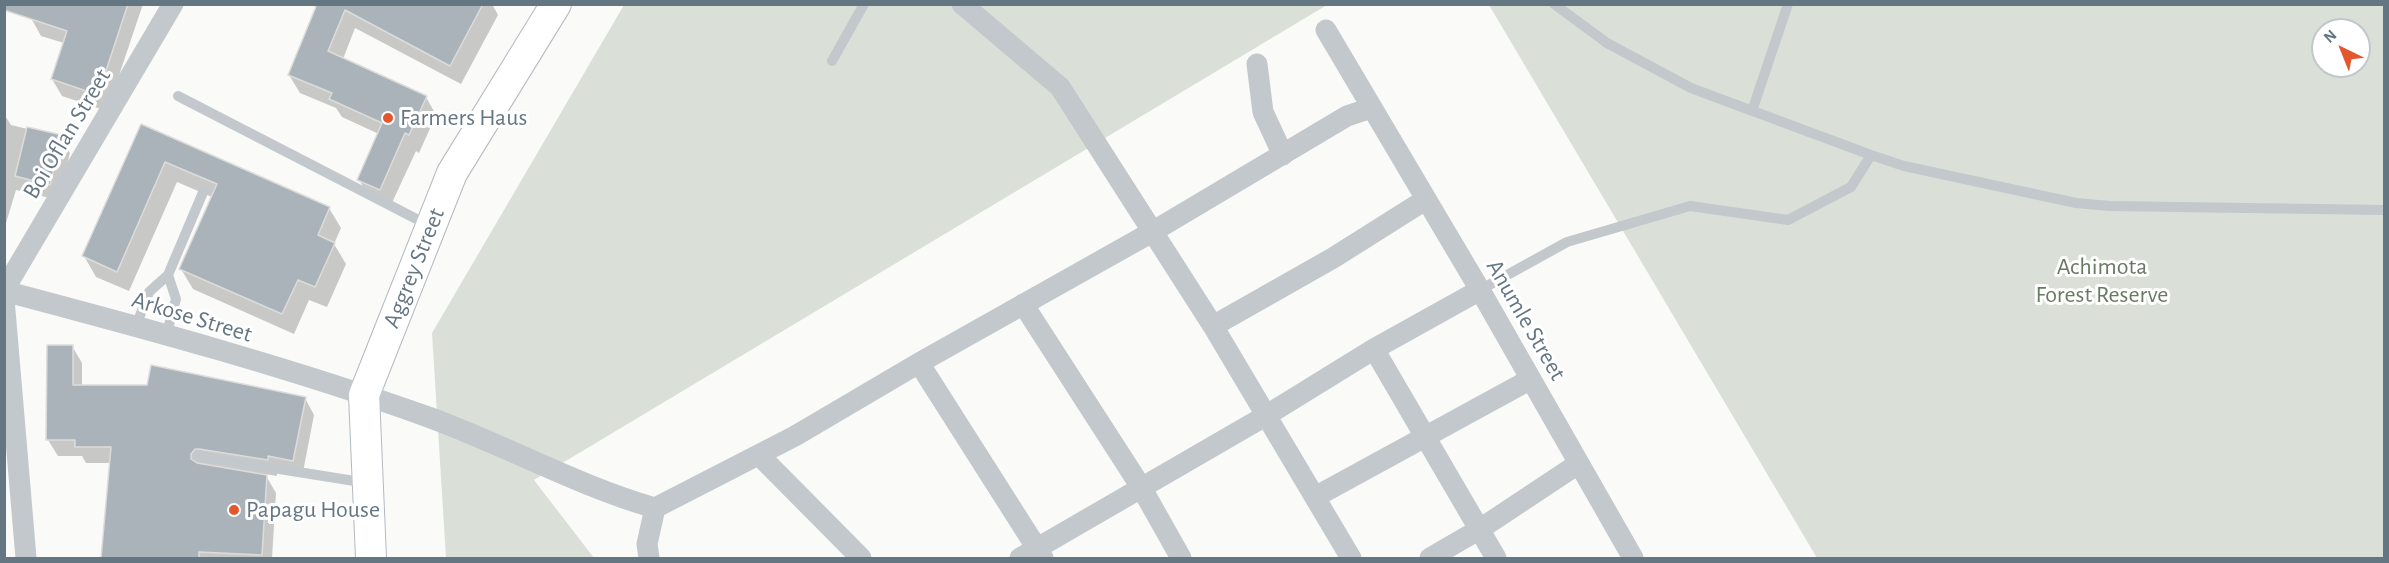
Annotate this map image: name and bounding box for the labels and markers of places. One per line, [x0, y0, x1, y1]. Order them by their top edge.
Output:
place label: Farmers Haus [400, 104, 527, 132]
marker: Farmers Haus [381, 111, 395, 125]
place label: Papagu House [246, 496, 380, 524]
marker: Papagu House [227, 503, 241, 517]

